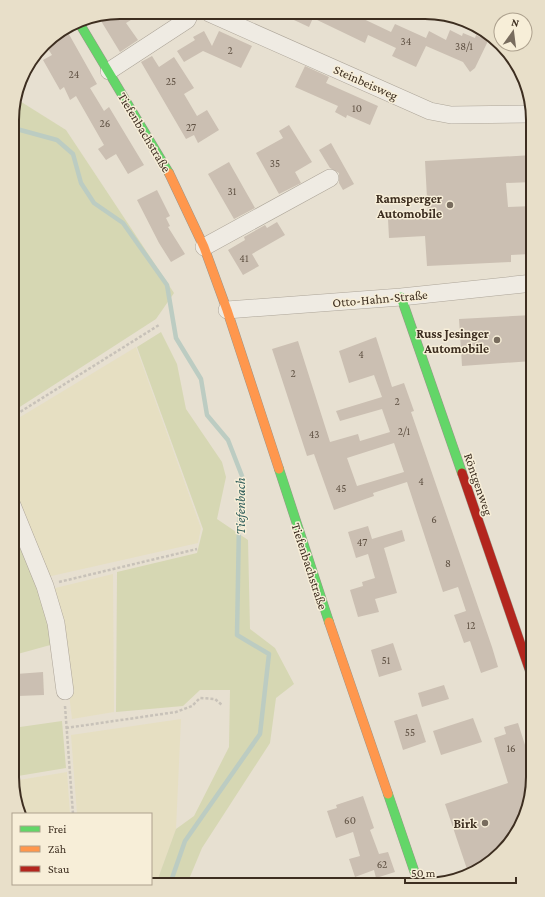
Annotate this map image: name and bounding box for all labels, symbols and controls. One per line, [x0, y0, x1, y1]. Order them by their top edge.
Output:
north arrow [493, 12, 533, 52]
text: N [510, 16, 521, 29]
house number: 34 [401, 35, 412, 47]
house number: 38/1 [455, 40, 473, 52]
house number: 2 [227, 44, 233, 56]
street label: Steinbeisweg [331, 62, 401, 104]
house number: 24 [69, 68, 80, 80]
house number: 25 [166, 75, 176, 87]
street label: Tiefenbachstraße [115, 90, 174, 175]
house number: 10 [352, 102, 362, 114]
house number: 26 [100, 117, 110, 129]
house number: 27 [186, 121, 196, 133]
house number: 35 [270, 157, 280, 169]
house number: 31 [228, 185, 237, 197]
place label: Ramsperger Automobile [376, 191, 443, 221]
marker: Ramsperger Automobile [445, 200, 455, 210]
house number: 41 [239, 252, 249, 264]
street label: Otto-Hahn-Straße [332, 287, 429, 310]
place label: Russ Jesinger Automobile [416, 326, 490, 356]
marker: Russ Jesinger Automobile [492, 335, 502, 345]
house number: 4 [358, 348, 364, 360]
house number: 2 [290, 367, 296, 379]
house number: 2 [394, 395, 400, 407]
house number: 2/1 [398, 425, 411, 437]
house number: 43 [309, 428, 319, 440]
street label: Röntgenweg [461, 451, 496, 518]
house number: 4 [418, 475, 424, 487]
water label: Tiefenbach [232, 477, 248, 534]
house number: 45 [336, 482, 346, 494]
house number: 6 [431, 513, 437, 525]
street label: Tiefenbachstraße [288, 521, 331, 612]
house number: 47 [357, 536, 367, 548]
house number: 8 [445, 557, 451, 569]
house number: 12 [467, 619, 475, 631]
house number: 51 [382, 654, 391, 666]
house number: 55 [405, 726, 415, 738]
house number: 16 [506, 742, 516, 754]
legend [12, 813, 152, 885]
house number: 60 [344, 814, 356, 826]
place label: Birk [453, 816, 478, 831]
marker: Birk [480, 818, 490, 828]
text: Frei [48, 822, 66, 836]
text: Zäh [48, 842, 67, 856]
house number: 62 [377, 858, 387, 870]
scale bar [405, 859, 516, 885]
text: Stau [48, 862, 70, 876]
text: 50 m [411, 866, 436, 880]

